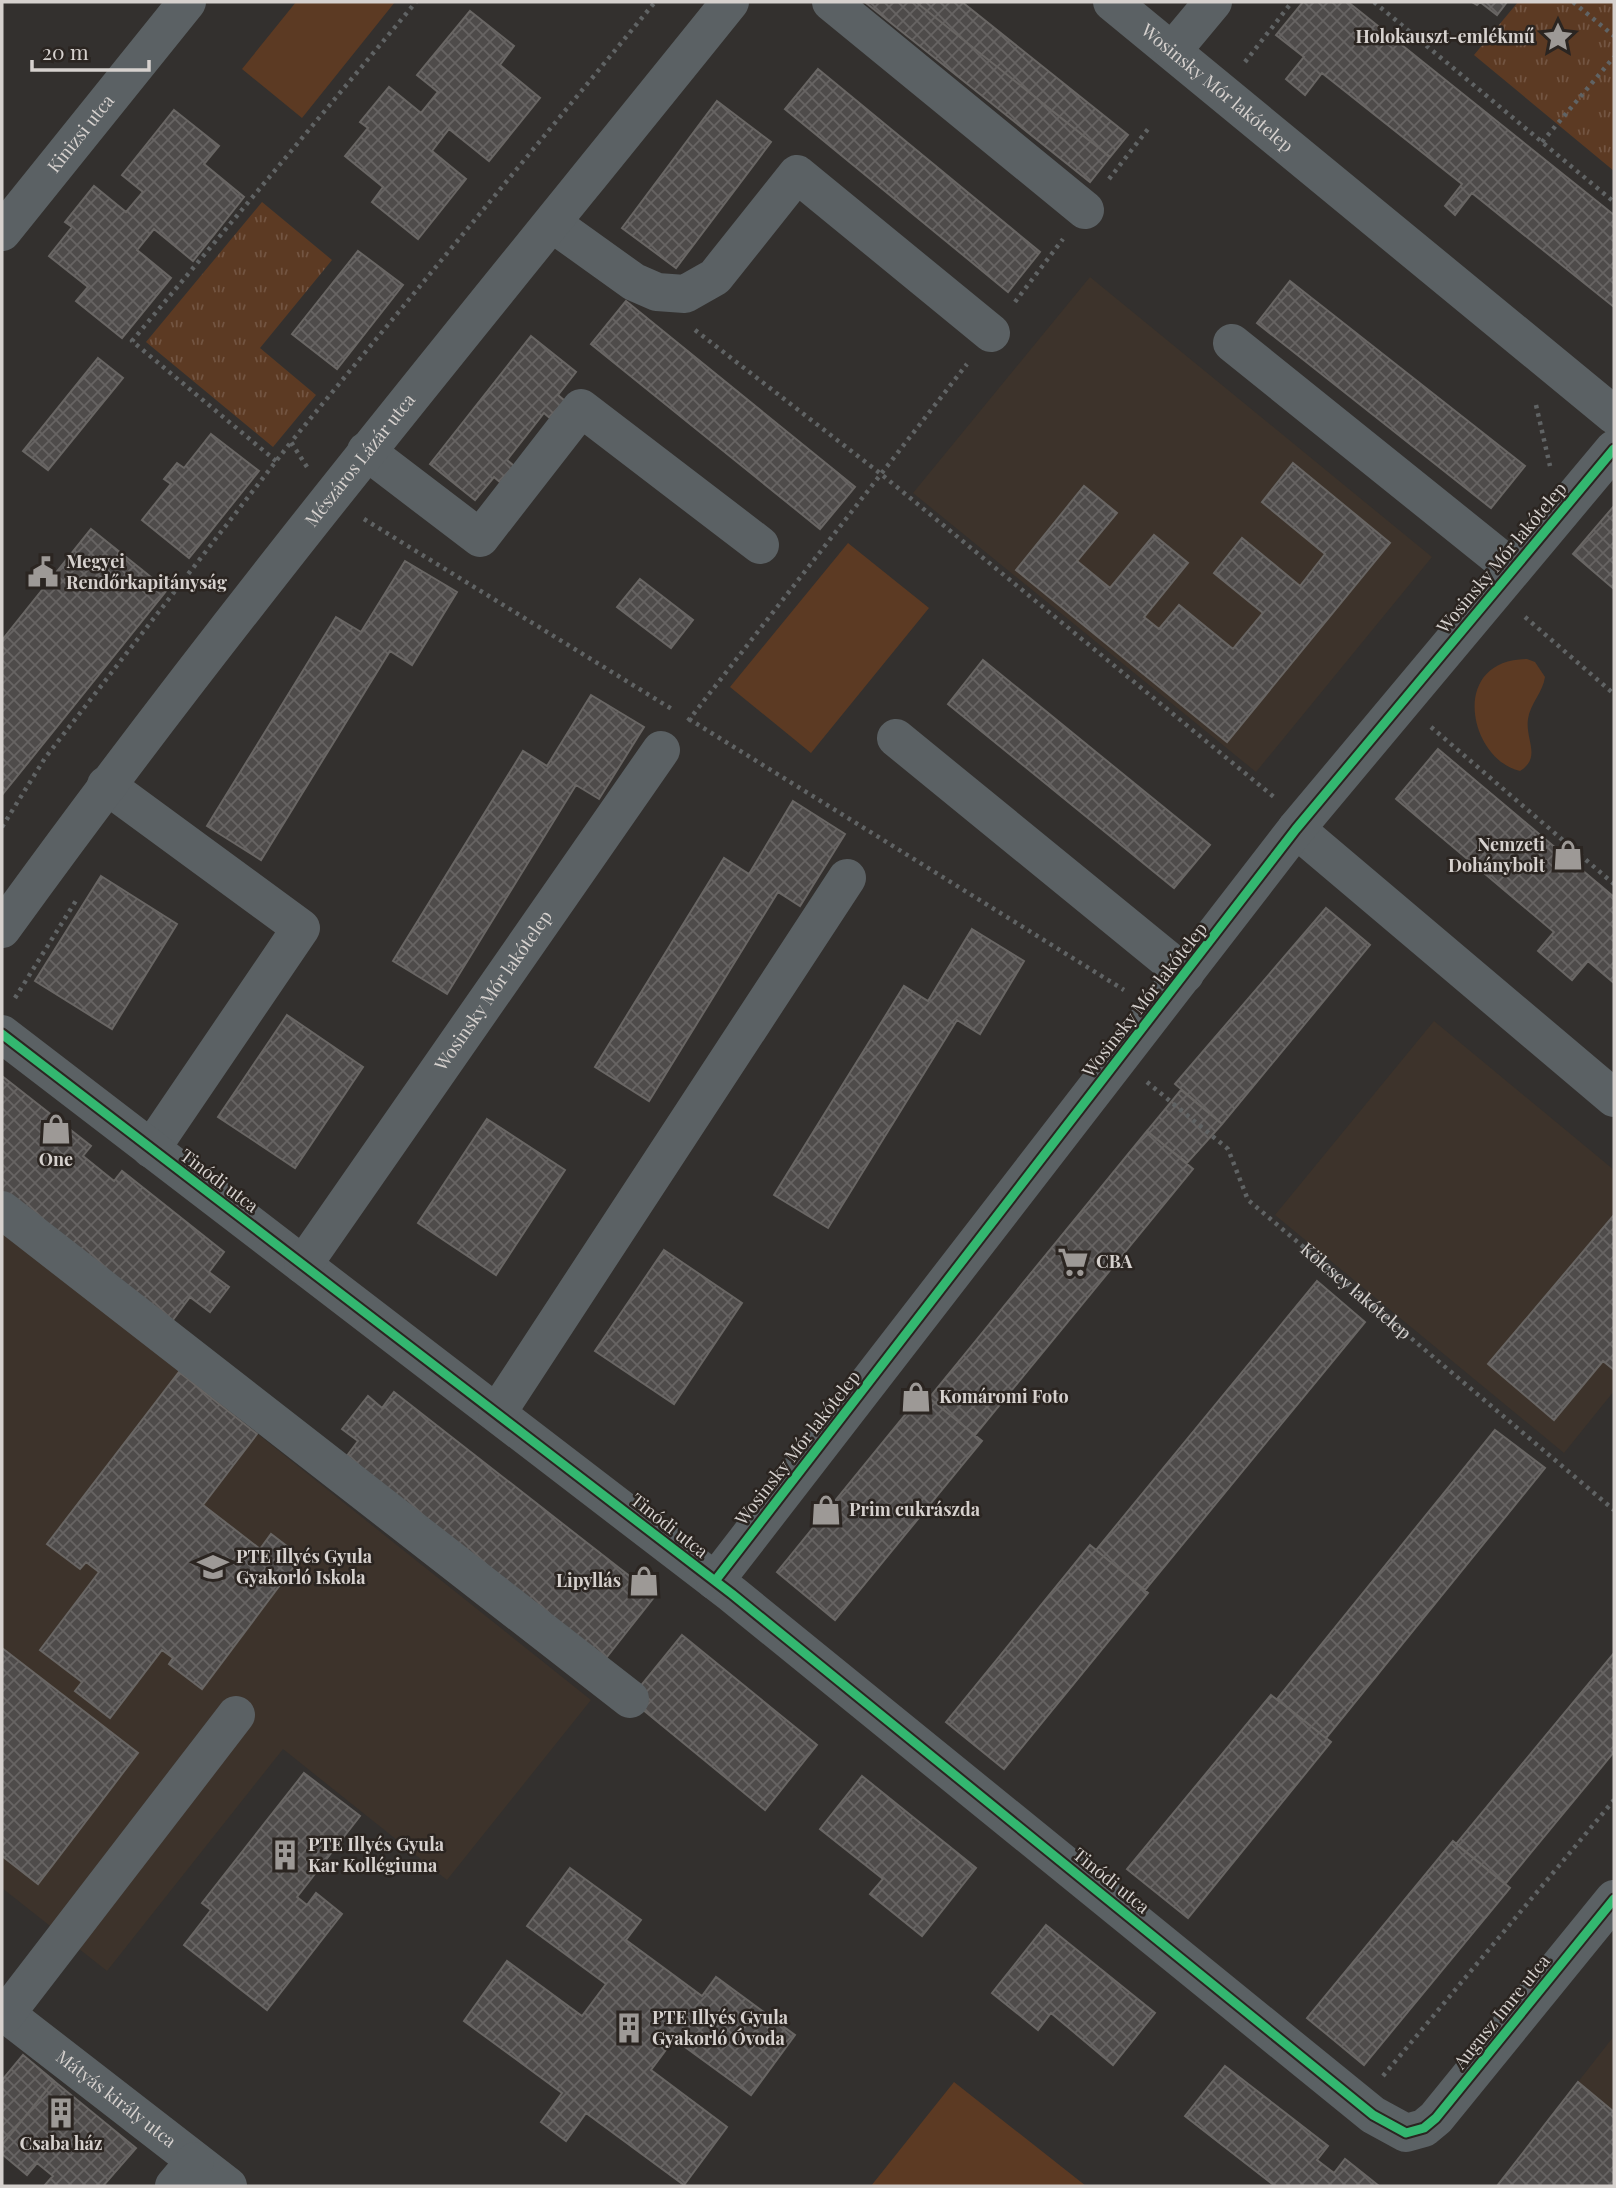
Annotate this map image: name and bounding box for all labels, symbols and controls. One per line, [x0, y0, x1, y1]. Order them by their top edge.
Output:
street label: Wosinsky Mór lakótelep [1136, 17, 1299, 157]
place icon: Holokauszt-emlékmű [1541, 20, 1575, 54]
place label: Holokauszt-emlékmű [1356, 24, 1535, 48]
scale bar [32, 28, 149, 72]
text: 20 m [42, 37, 89, 65]
street label: Kinizsi utca [41, 89, 119, 177]
street label: Mészáros Lázár utca [299, 388, 420, 531]
street label: Wosinsky Mór lakótelep [1430, 477, 1572, 639]
place label: Megyei Rendőrkapitányság [66, 549, 227, 594]
public building icon: Megyei Rendőrkapitányság [26, 555, 60, 589]
place label: Nemzeti Dohánybolt [1448, 832, 1546, 877]
shop icon: Nemzeti Dohánybolt [1551, 838, 1585, 872]
street label: Wosinsky Mór lakótelep [428, 905, 557, 1076]
street label: Wosinsky Mór lakótelep [1076, 917, 1212, 1082]
shop icon: One [39, 1112, 73, 1146]
street label: Tinódi utca [176, 1143, 264, 1217]
place label: One [39, 1147, 73, 1171]
street label: Kölcsey lakótelep [1296, 1237, 1417, 1344]
supermarket icon: CBA [1056, 1245, 1090, 1279]
place label: CBA [1096, 1249, 1134, 1273]
street label: Wosinsky Mór lakótelep [729, 1365, 865, 1530]
shop icon: Komáromi Foto [899, 1380, 933, 1414]
place label: Komáromi Foto [939, 1384, 1069, 1408]
street label: Tinódi utca [626, 1487, 713, 1563]
shop icon: Prim cukrászda [809, 1493, 843, 1527]
place label: Prim cukrászda [849, 1497, 981, 1521]
place label: PTE Illyés Gyula Gyakorló Iskola [236, 1544, 373, 1589]
school or university icon: PTE Illyés Gyula Gyakorló Iskola [196, 1550, 230, 1584]
shop icon: Lipyllás [627, 1564, 661, 1598]
place label: Lipyllás [556, 1568, 621, 1592]
place label: PTE Illyés Gyula Kar Kollégiuma [308, 1832, 445, 1877]
building icon: PTE Illyés Gyula Kar Kollégiuma [268, 1838, 302, 1872]
street label: Tinódi utca [1068, 1842, 1155, 1918]
street label: Augusz Imre utca [1447, 1949, 1555, 2074]
place label: PTE Illyés Gyula Gyakorló Óvoda [652, 2005, 789, 2050]
building icon: PTE Illyés Gyula Gyakorló Óvoda [612, 2011, 646, 2045]
street label: Mátyás király utca [51, 2044, 182, 2153]
building icon: Csaba ház [44, 2096, 78, 2130]
place label: Csaba ház [20, 2131, 102, 2155]

